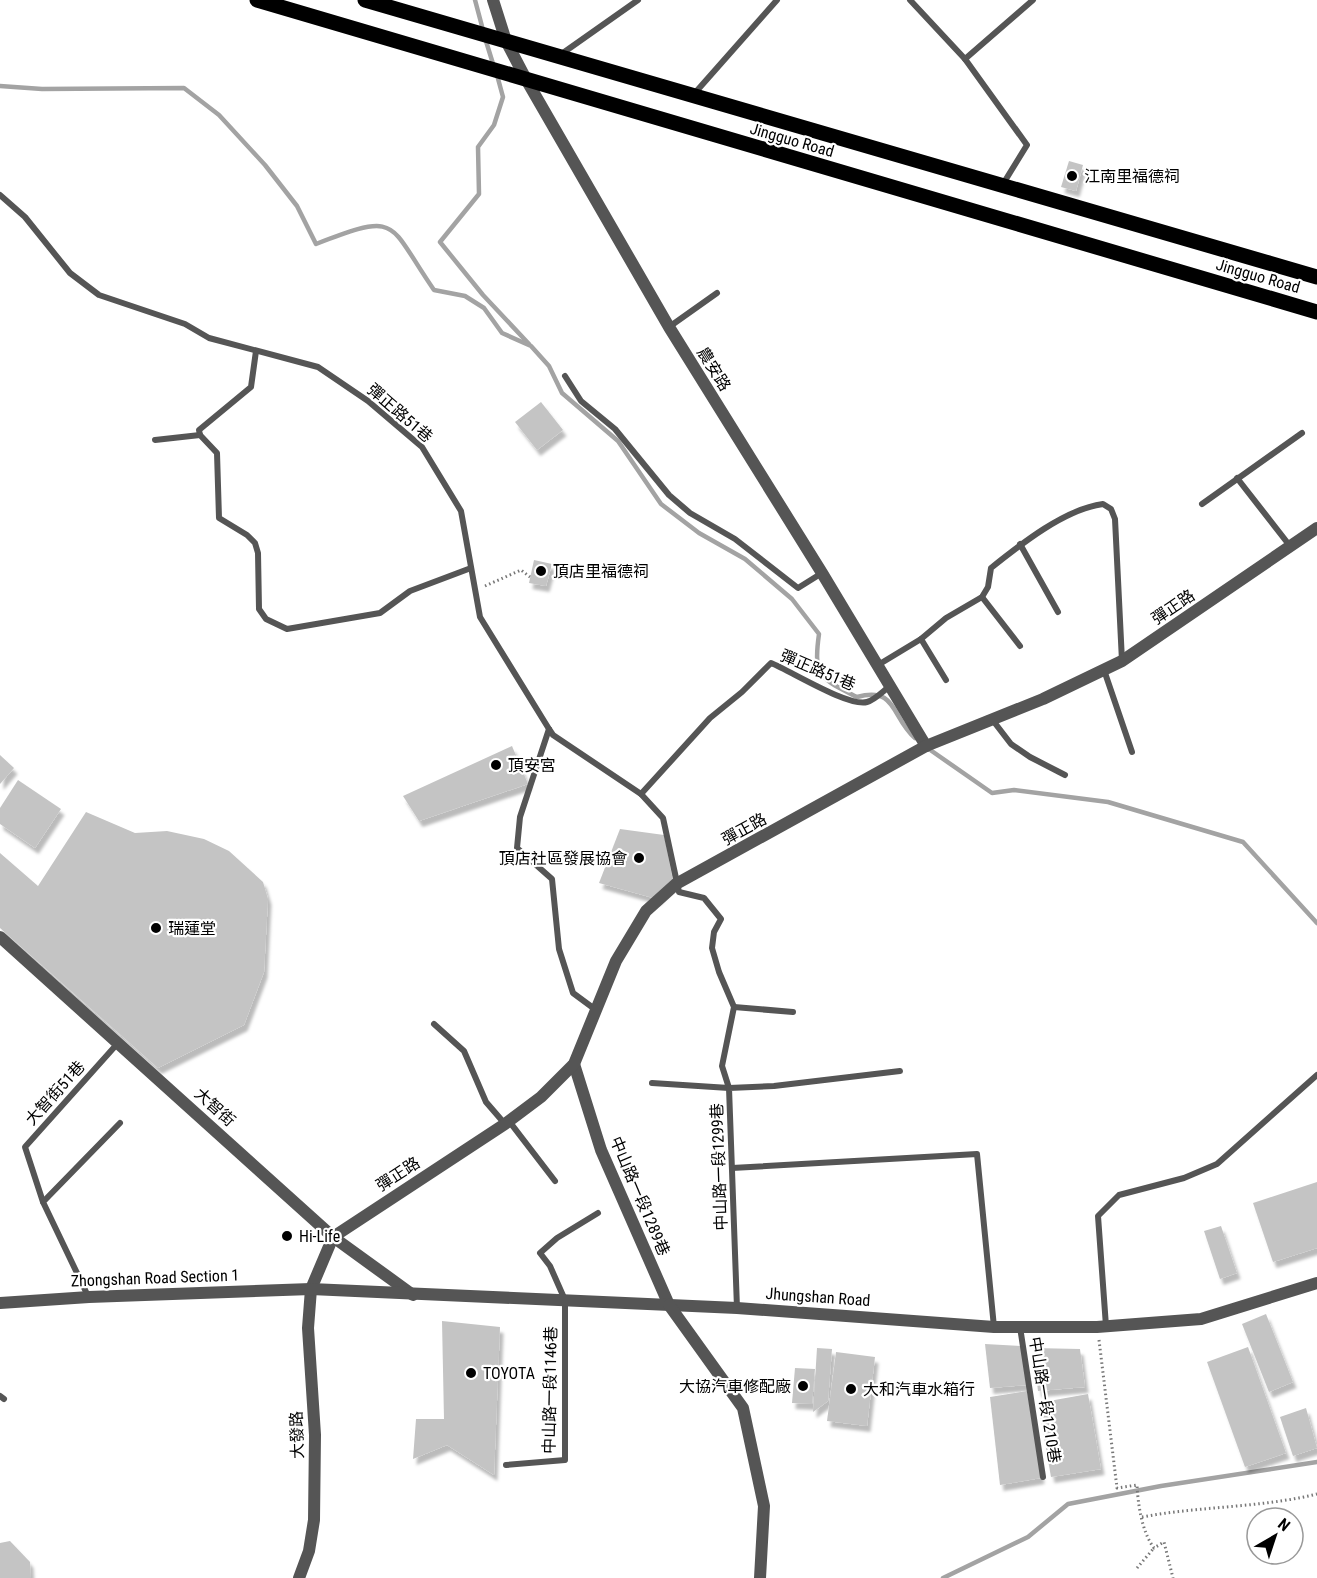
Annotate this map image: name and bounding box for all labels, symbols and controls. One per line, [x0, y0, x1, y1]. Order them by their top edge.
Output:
street label: Jingguo Road [748, 119, 836, 161]
place label: 江南里福德祠 [1084, 167, 1180, 186]
marker: 江南里福德祠 [1065, 169, 1079, 183]
street label: Jingguo Road [1214, 255, 1302, 297]
street label: 農安路 [693, 344, 735, 394]
street label: 彈正路51巷 [364, 380, 436, 446]
place label: 頂店里福德祠 [553, 562, 649, 581]
marker: 頂店里福德祠 [534, 564, 548, 578]
street label: 彈正路 [1148, 586, 1198, 628]
street label: 彈正路51巷 [778, 646, 858, 694]
place label: 頂安宮 [508, 756, 556, 775]
marker: 頂安宮 [489, 758, 503, 772]
street label: 彈正路 [718, 809, 770, 849]
place label: 頂店社區發展協會 [499, 849, 627, 868]
marker: 頂店社區發展協會 [632, 851, 646, 865]
place label: 瑞蓮堂 [168, 919, 216, 938]
marker: 瑞蓮堂 [149, 921, 163, 935]
street label: 大智街51巷 [21, 1057, 89, 1129]
street label: 大智街 [191, 1084, 239, 1130]
street label: 中山路一段1299巷 [707, 1103, 731, 1231]
street label: 中山路一段1289巷 [606, 1134, 674, 1258]
street label: 彈正路 [373, 1153, 423, 1195]
place label: Hi-Life [299, 1227, 340, 1246]
marker: Hi-Life [280, 1229, 294, 1243]
street label: Zhongshan Road Section 1 [70, 1266, 240, 1290]
street label: Jhungshan Road [765, 1284, 871, 1310]
street label: 中山路一段1146巷 [539, 1326, 561, 1454]
street label: 中山路一段1210巷 [1026, 1335, 1064, 1465]
place label: TOYOTA [483, 1364, 535, 1383]
marker: TOYOTA [464, 1366, 478, 1380]
place label: 大協汽車修配廠 [679, 1377, 791, 1396]
marker: 大協汽車修配廠 [796, 1379, 810, 1393]
place label: 大和汽車水箱行 [863, 1380, 975, 1399]
marker: 大和汽車水箱行 [844, 1382, 858, 1396]
street label: 大發路 [287, 1411, 307, 1459]
north arrow [1245, 1506, 1305, 1566]
text: N [1274, 1514, 1294, 1535]

